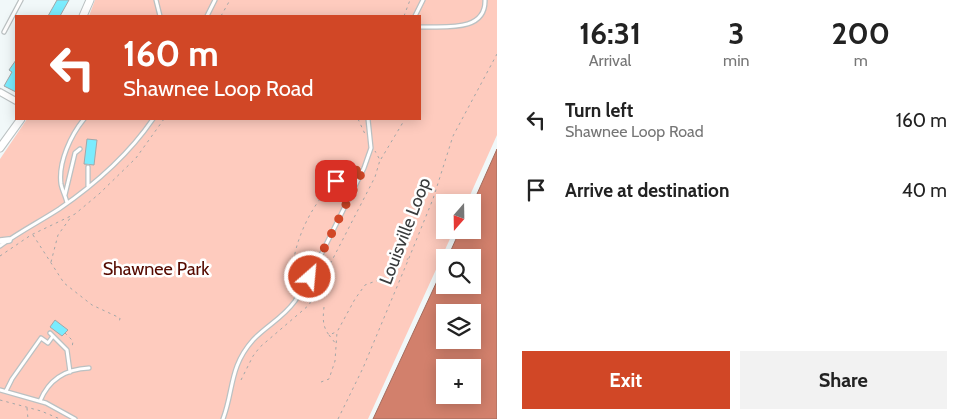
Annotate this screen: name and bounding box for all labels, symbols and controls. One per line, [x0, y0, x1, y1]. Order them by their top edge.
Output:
text: 16:31 [579, 15, 641, 52]
text: 3 [728, 15, 744, 52]
text: 200 [832, 15, 890, 52]
text: 160 m [123, 32, 219, 75]
icon: left [40, 35, 105, 100]
text: Arrival [589, 51, 631, 70]
text: min [723, 51, 749, 70]
text: m [854, 51, 868, 70]
text: Shawnee Loop Road [123, 75, 314, 102]
text: Turn left [565, 99, 633, 122]
icon: left [522, 106, 550, 134]
text: 160 m [896, 109, 947, 132]
text: Shawnee Loop Road [565, 122, 704, 141]
pin [315, 160, 357, 202]
icon: arrive [322, 167, 350, 195]
street label: Louisville Loop [375, 175, 435, 287]
icon: arrive [522, 176, 550, 204]
text: Arrive at destination [565, 179, 729, 202]
text: 40 m [902, 179, 947, 202]
north arrow [436, 194, 481, 239]
map controls [436, 194, 481, 404]
button: search [436, 249, 481, 294]
position arrow [283, 250, 335, 302]
park label: Shawnee Park [103, 258, 210, 280]
button: layers [436, 304, 481, 349]
button: Exit [522, 351, 730, 409]
button: Share [740, 351, 947, 409]
button: + [436, 359, 481, 404]

